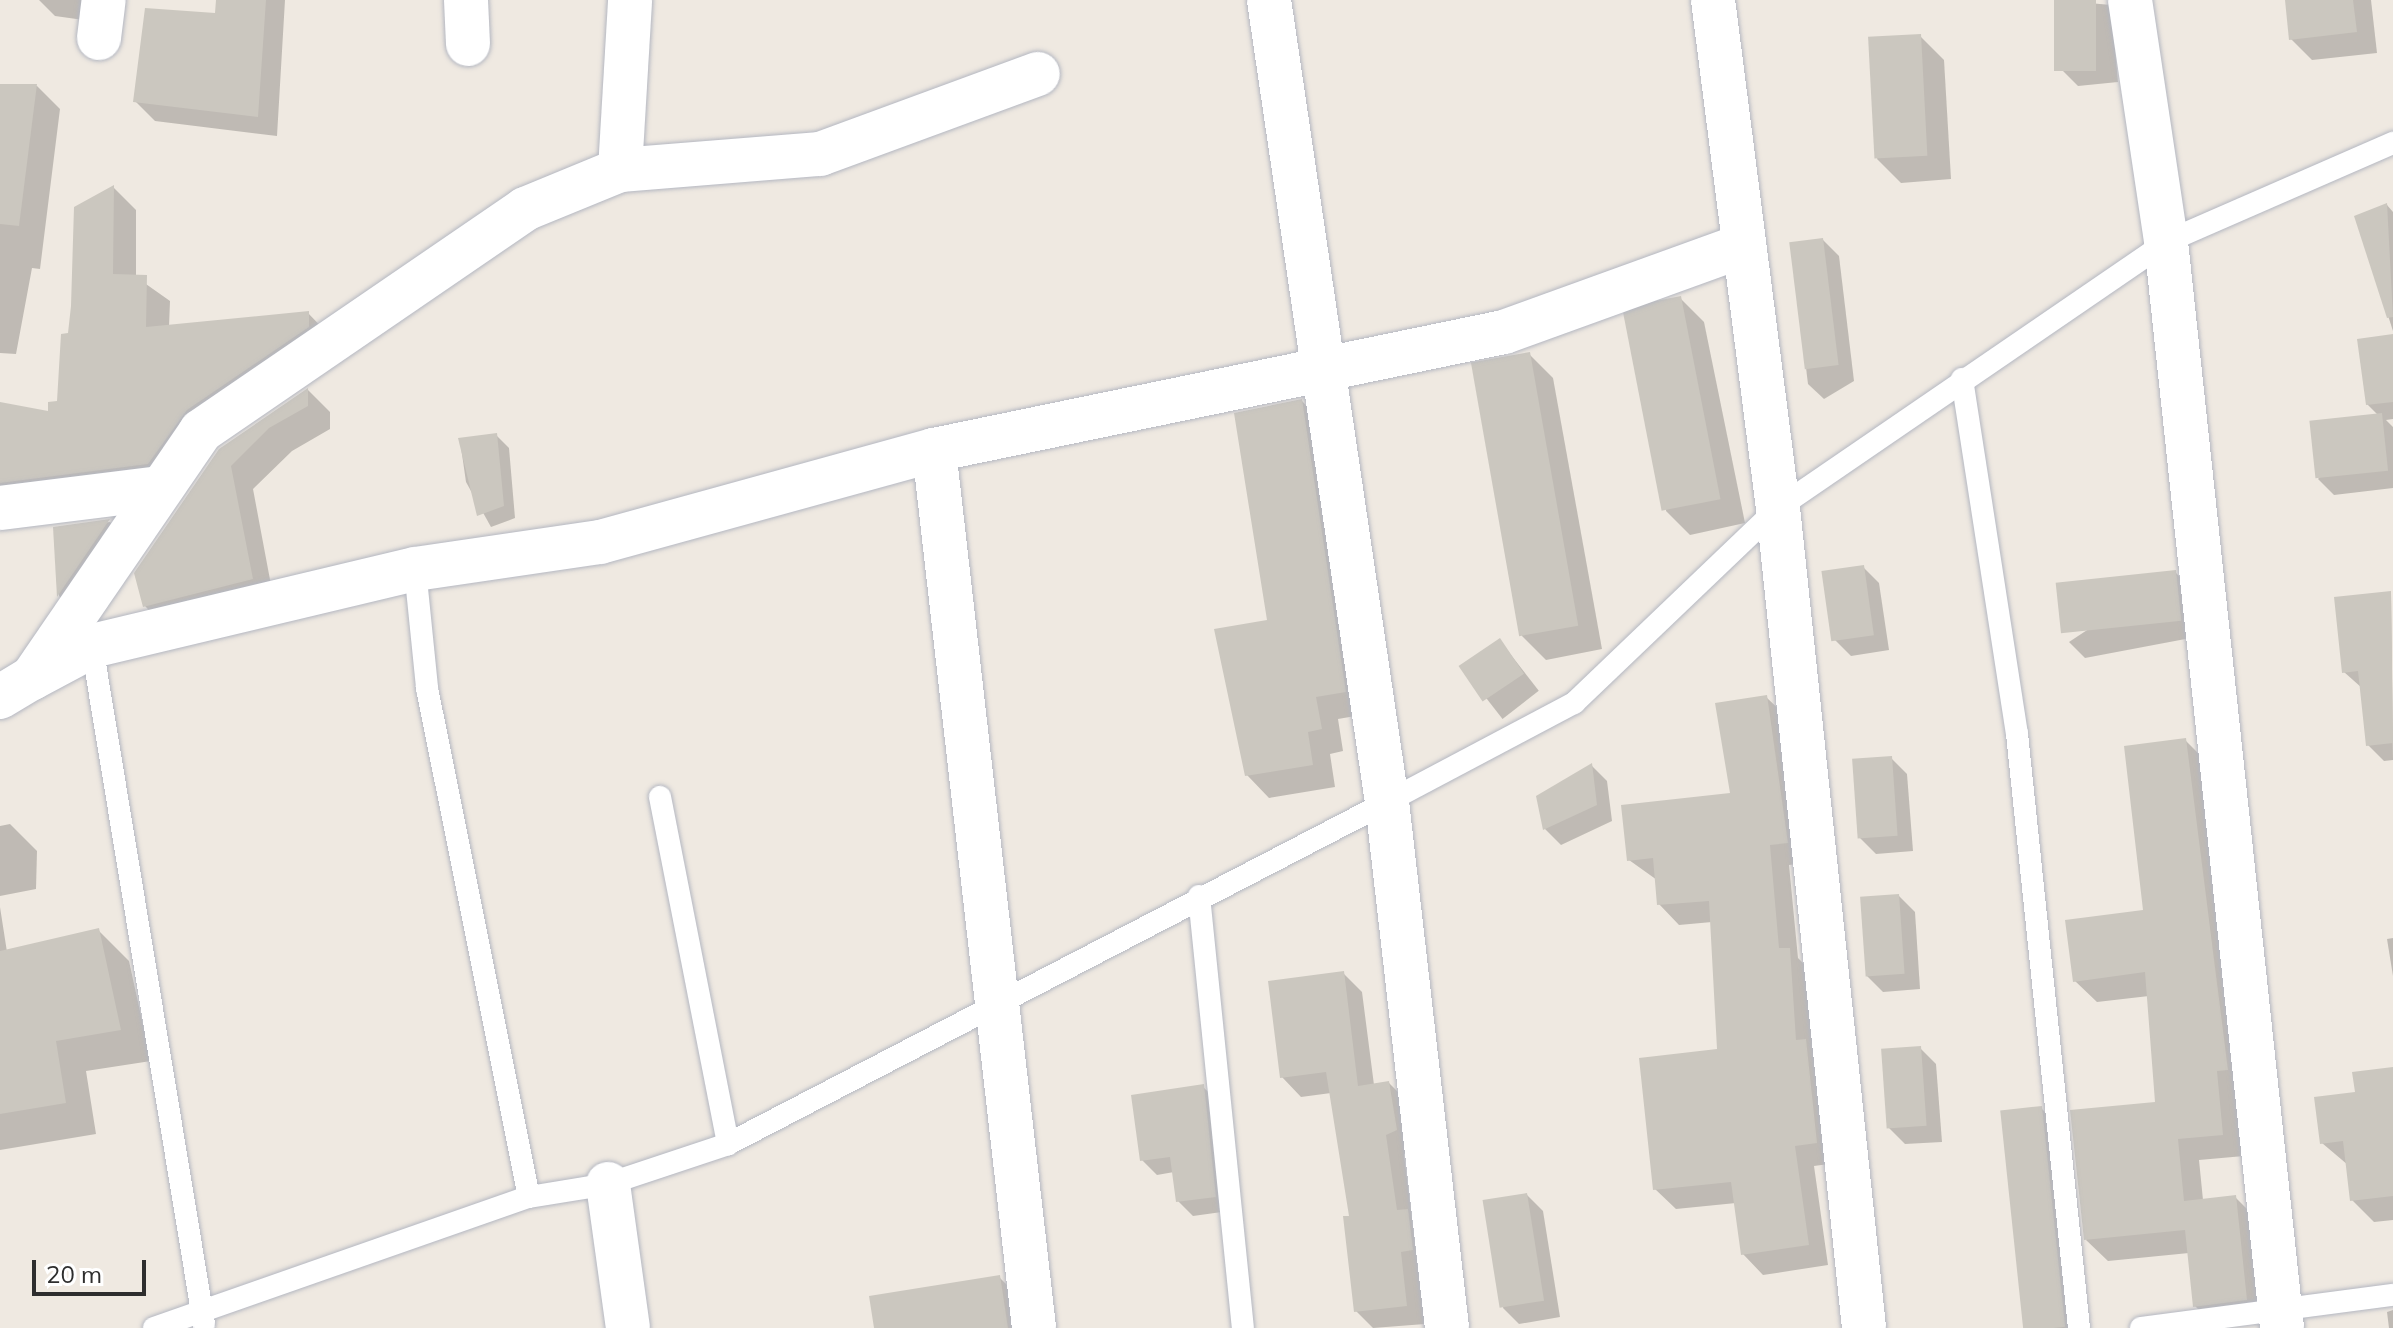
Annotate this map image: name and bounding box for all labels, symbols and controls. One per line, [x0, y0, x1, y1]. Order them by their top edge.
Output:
scale bar [36, 1244, 150, 1294]
text: 20 m [46, 1259, 102, 1289]

